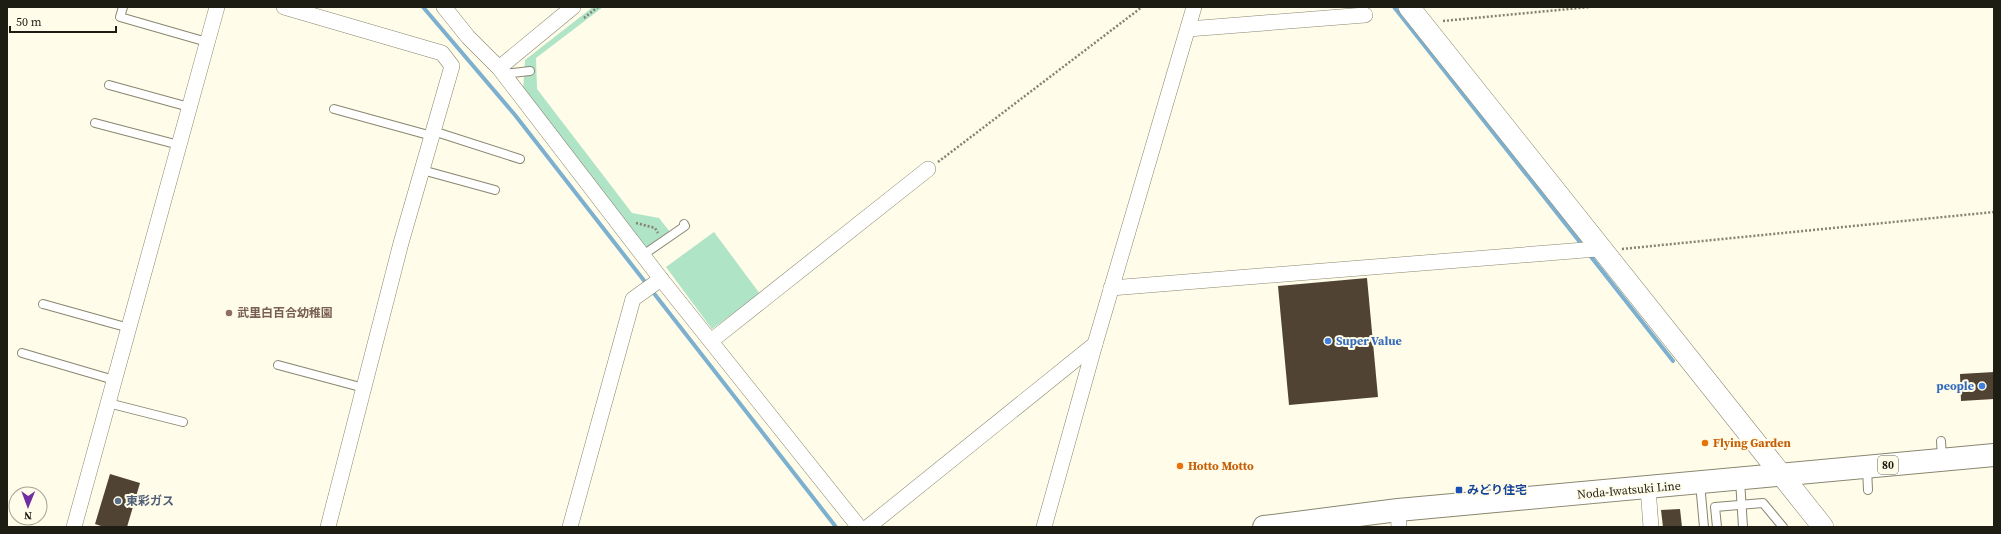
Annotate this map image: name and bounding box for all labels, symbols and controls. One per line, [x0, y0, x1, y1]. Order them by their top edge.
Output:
scale bar [10, 8, 116, 34]
text: 50 m [16, 14, 42, 30]
place label: 武里白百合幼稚園 [237, 305, 333, 321]
marker: 武里白百合幼稚園 [224, 308, 234, 318]
place label: Super Value [1336, 333, 1402, 349]
marker: Super Value [1323, 336, 1333, 346]
place label: people [1936, 378, 1974, 394]
marker: people [1977, 381, 1987, 391]
place label: Flying Garden [1713, 435, 1791, 451]
marker: Flying Garden [1700, 438, 1710, 448]
road number: 80 [1878, 456, 1898, 474]
place label: Hotto Motto [1188, 458, 1254, 474]
marker: Hotto Motto [1175, 461, 1185, 471]
street label: Noda-Iwatsuki Line [1577, 478, 1681, 502]
place label: みどり住宅 [1467, 482, 1527, 498]
marker: みどり住宅 [1454, 485, 1464, 495]
north arrow [8, 486, 48, 526]
place label: 東彩ガス [126, 493, 174, 509]
marker: 東彩ガス [113, 496, 123, 506]
text: N [24, 508, 32, 523]

